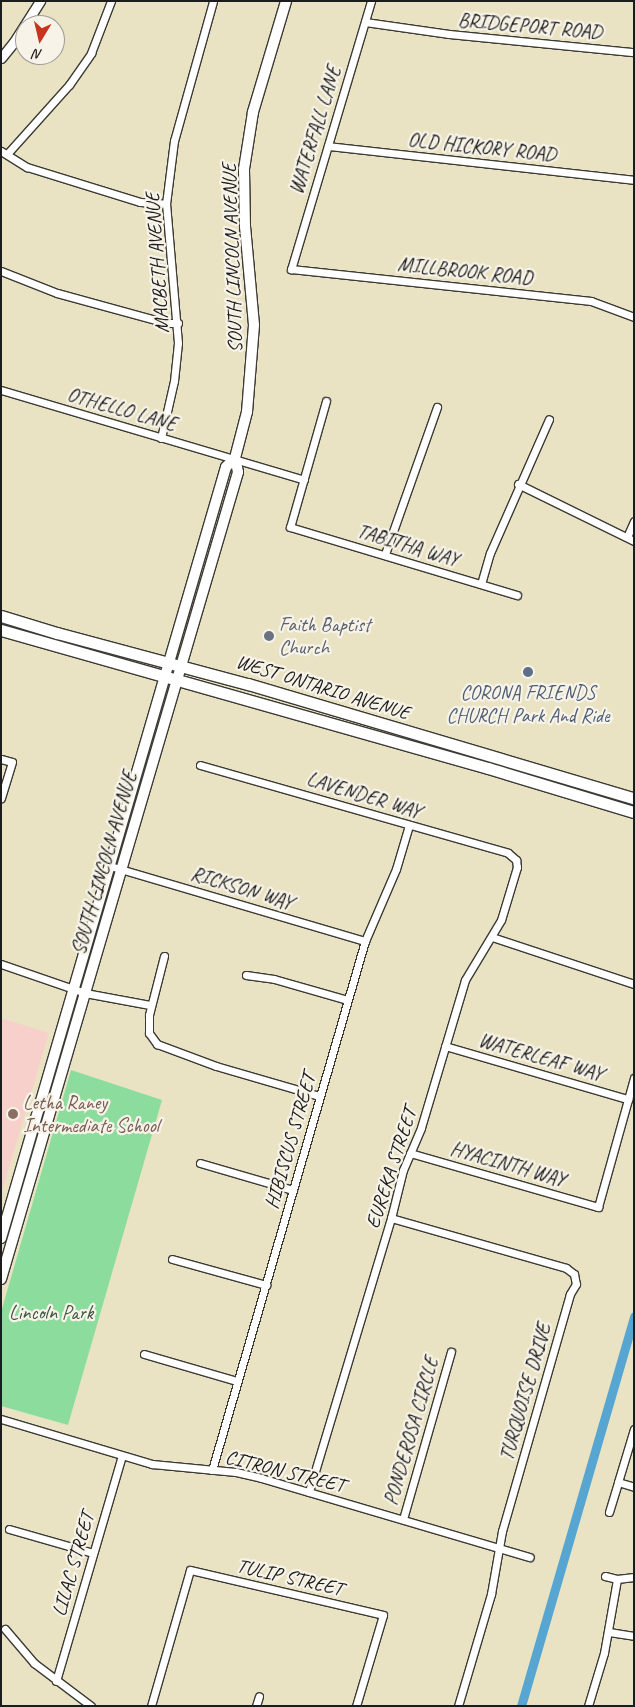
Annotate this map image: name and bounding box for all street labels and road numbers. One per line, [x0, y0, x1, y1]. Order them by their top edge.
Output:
street label: BRIDGEPORT ROAD [457, 8, 603, 44]
street label: WATERFALL LANE [284, 63, 346, 197]
street label: OLD HICKORY ROAD [406, 127, 558, 167]
street label: SOUTH LINCOLN AVENUE [217, 164, 247, 352]
street label: MACBETH AVENUE [140, 192, 174, 334]
street label: MILLBROOK ROAD [397, 252, 533, 290]
street label: OTHELLO LANE [64, 382, 180, 436]
street label: TABITHA WAY [354, 518, 462, 572]
street label: WEST ONTARIO AVENUE [233, 649, 413, 725]
street label: LAVENDER WAY [303, 766, 425, 824]
street label: SOUTH LINCOLN AVENUE [67, 770, 141, 956]
street label: RICKSON WAY [187, 861, 297, 915]
street label: WATERLEAF WAY [476, 1028, 606, 1086]
street label: HIBISCUS STREET [259, 1071, 321, 1211]
street label: EUREKA STREET [360, 1105, 422, 1231]
street label: HYACINTH WAY [448, 1136, 568, 1192]
street label: TURQUOISE DRIVE [494, 1320, 556, 1464]
street label: PONDEROSA CIRCLE [378, 1355, 444, 1507]
street label: CITRON STREET [223, 1445, 347, 1497]
street label: LILAC STREET [47, 1509, 99, 1619]
street label: TULIP STREET [234, 1553, 346, 1601]

